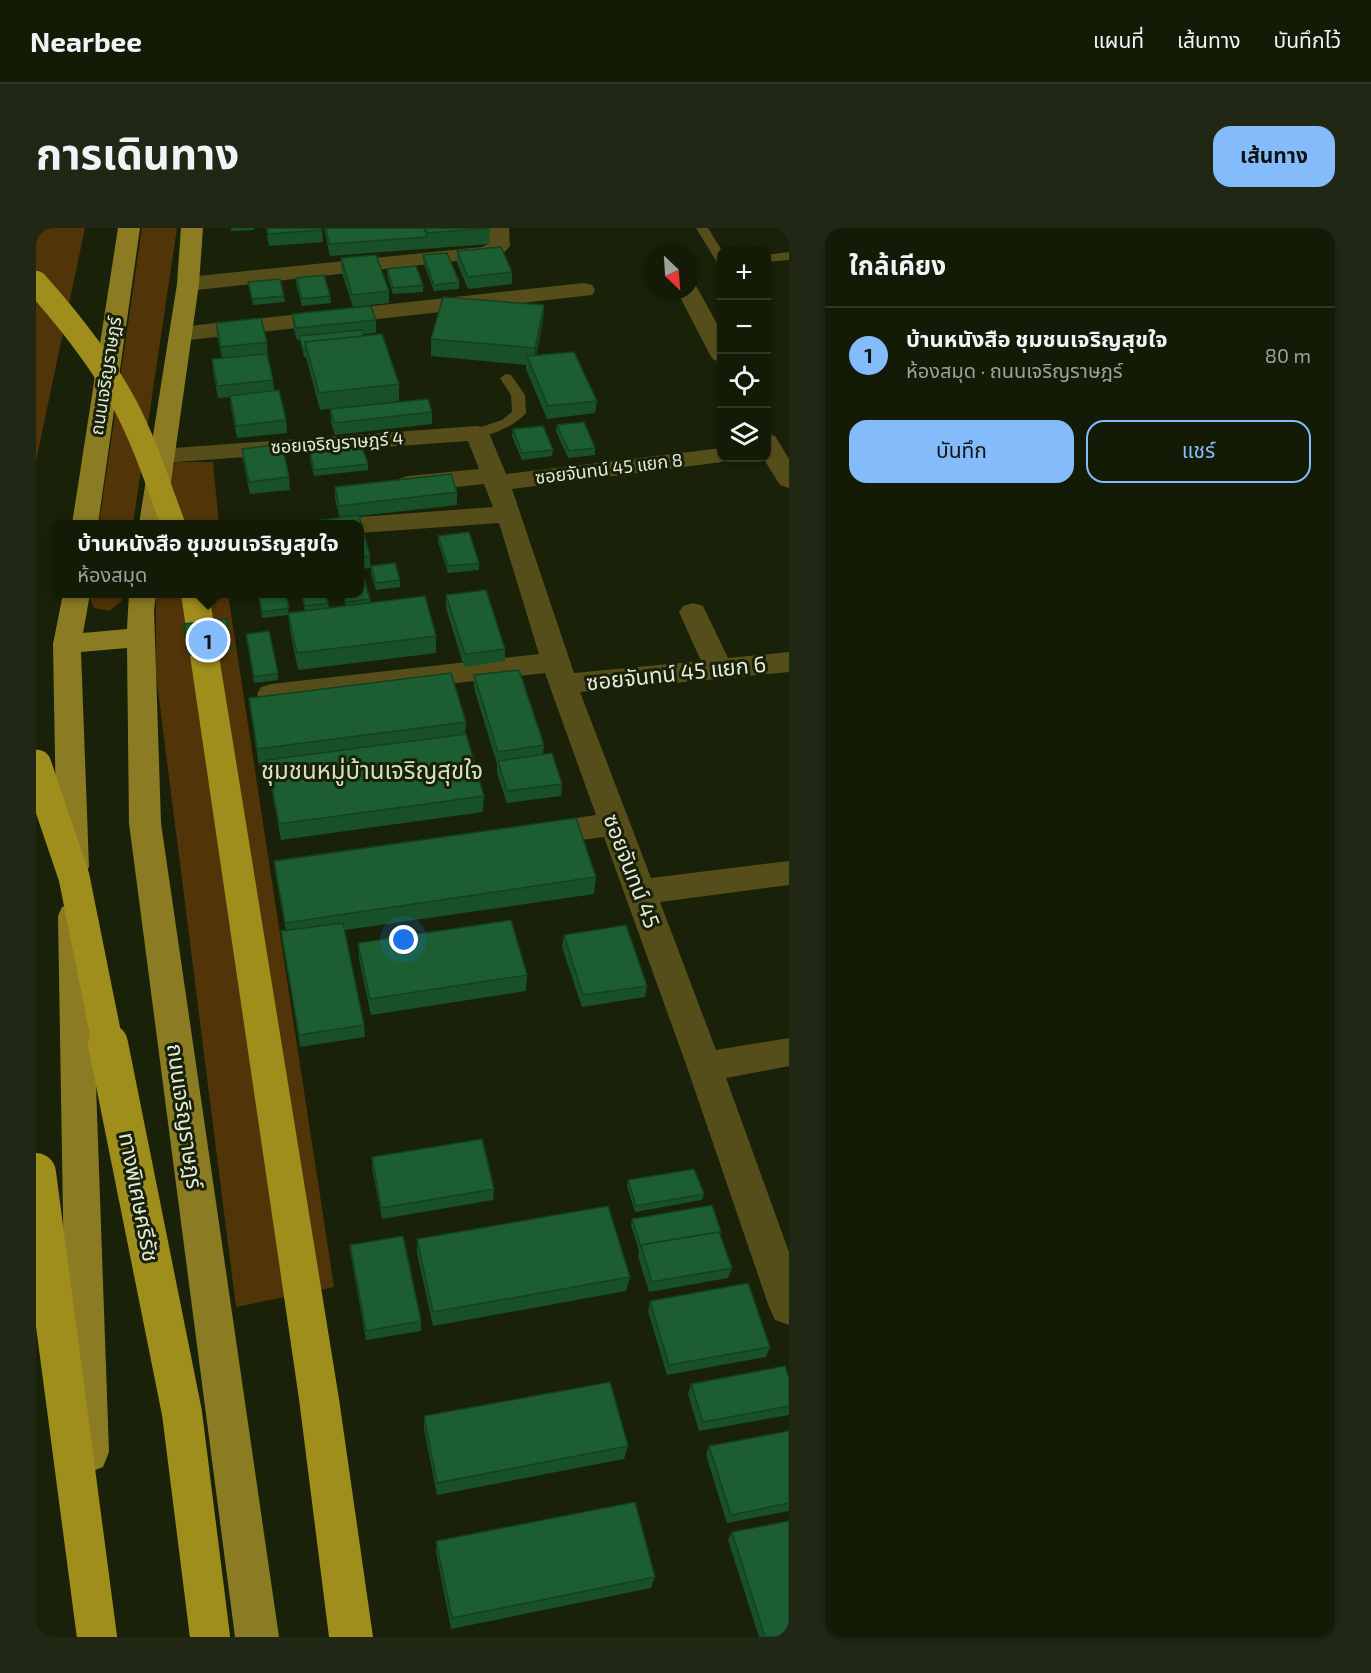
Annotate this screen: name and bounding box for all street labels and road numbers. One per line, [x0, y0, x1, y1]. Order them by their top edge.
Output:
street label: ถนนเจริญราษฎร์ [85, 314, 125, 437]
street label: ซอยเจริญราษฎร์ 4 [270, 426, 404, 458]
street label: ซอยจันทน์ 45 แยก 8 [534, 448, 684, 488]
street label: ซอยจันทน์ 45 แยก 6 [585, 650, 767, 694]
street label: ซอยจันทน์ 45 [599, 810, 667, 931]
street label: ถนนเจริญราษฎร์ [163, 1042, 209, 1191]
street label: ทางพิเศษศรีรัช [115, 1130, 165, 1264]

